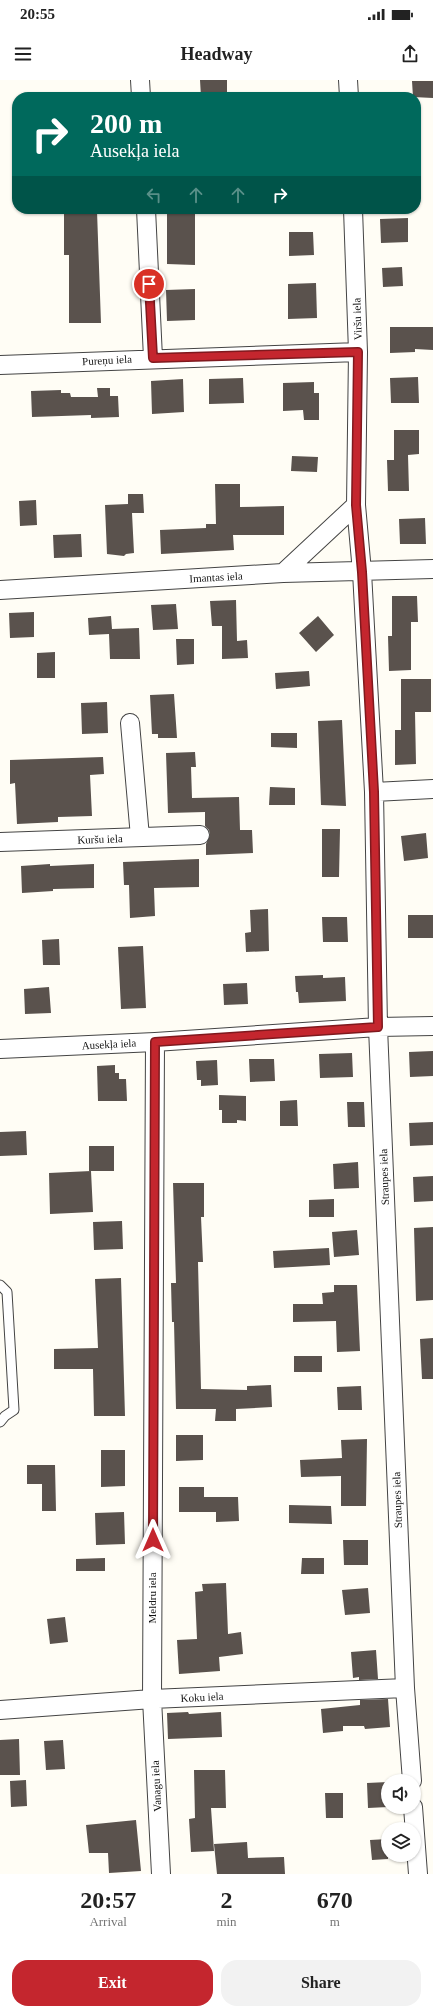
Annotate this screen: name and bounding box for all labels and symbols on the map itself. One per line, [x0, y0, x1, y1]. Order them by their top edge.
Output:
pin [132, 267, 166, 301]
street label: Viršu iela [350, 297, 364, 340]
street label: Pureņu iela [82, 353, 132, 368]
street label: Imantas iela [189, 570, 243, 584]
street label: Kuršu iela [77, 832, 123, 846]
street label: Ausekļa iela [81, 1037, 137, 1052]
street label: Straupes iela [377, 1148, 391, 1205]
street label: Straupes iela [390, 1471, 404, 1528]
position arrow [132, 1519, 174, 1561]
street label: Meldru iela [146, 1572, 158, 1624]
street label: Koku iela [180, 1690, 224, 1704]
street label: Vanagu iela [149, 1760, 163, 1812]

